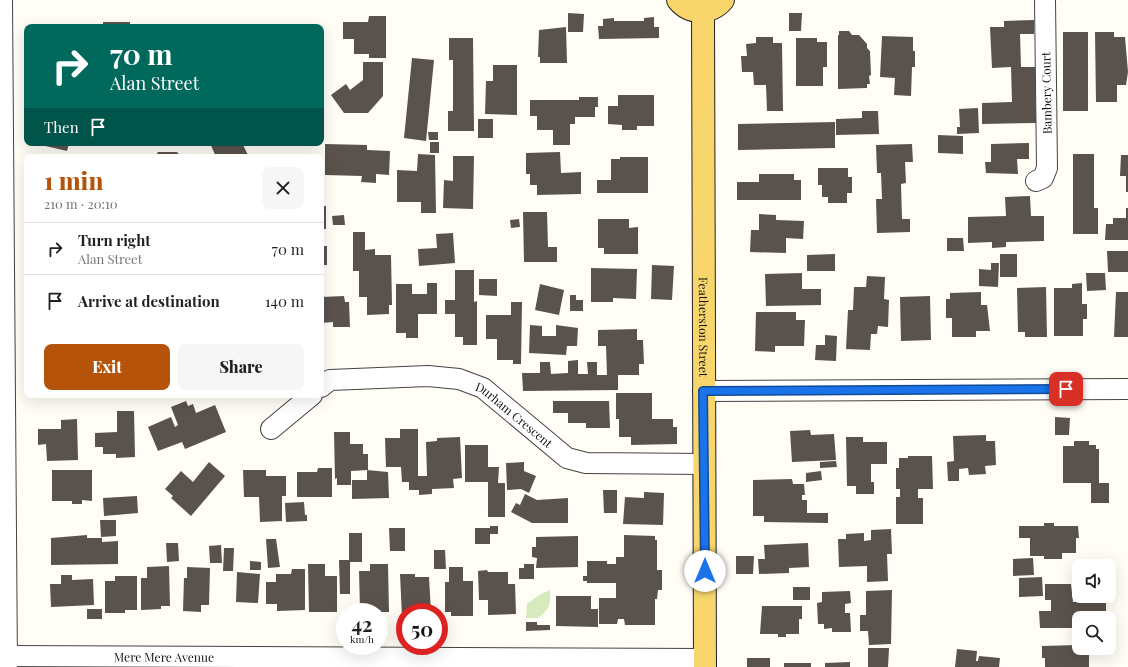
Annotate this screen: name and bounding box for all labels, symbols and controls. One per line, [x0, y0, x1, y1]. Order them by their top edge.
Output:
text: 70 m [110, 35, 173, 72]
icon: right [44, 40, 96, 92]
street label: Bambery Court [1037, 51, 1055, 134]
text: Alan Street [110, 71, 199, 95]
icon: arrive [87, 116, 109, 138]
text: Then [44, 117, 79, 137]
text: 1 min [44, 164, 103, 196]
button: close [262, 167, 304, 209]
text: 210 m · 20:10 [44, 195, 118, 212]
text: Turn right [78, 230, 151, 250]
icon: right [44, 238, 66, 260]
text: 70 m [272, 239, 304, 259]
text: Alan Street [78, 250, 142, 267]
street label: Featherston Street [696, 277, 712, 378]
icon: arrive [44, 290, 66, 312]
text: Arrive at destination [78, 291, 220, 311]
text: 140 m [265, 291, 304, 311]
button: Exit [44, 344, 170, 390]
button: Share [178, 344, 304, 390]
pin [1049, 372, 1083, 406]
street label: Durham Crescent [474, 378, 557, 451]
icon: arrive [1055, 378, 1077, 400]
position arrow [684, 550, 726, 592]
map controls [1072, 559, 1116, 655]
button: sound [1072, 559, 1116, 603]
speed limit sign: 50 [396, 603, 448, 655]
text: 42 [351, 610, 373, 637]
button: search [1072, 611, 1116, 655]
text: km/h [350, 632, 374, 646]
street label: Mere Mere Avenue [114, 648, 214, 665]

